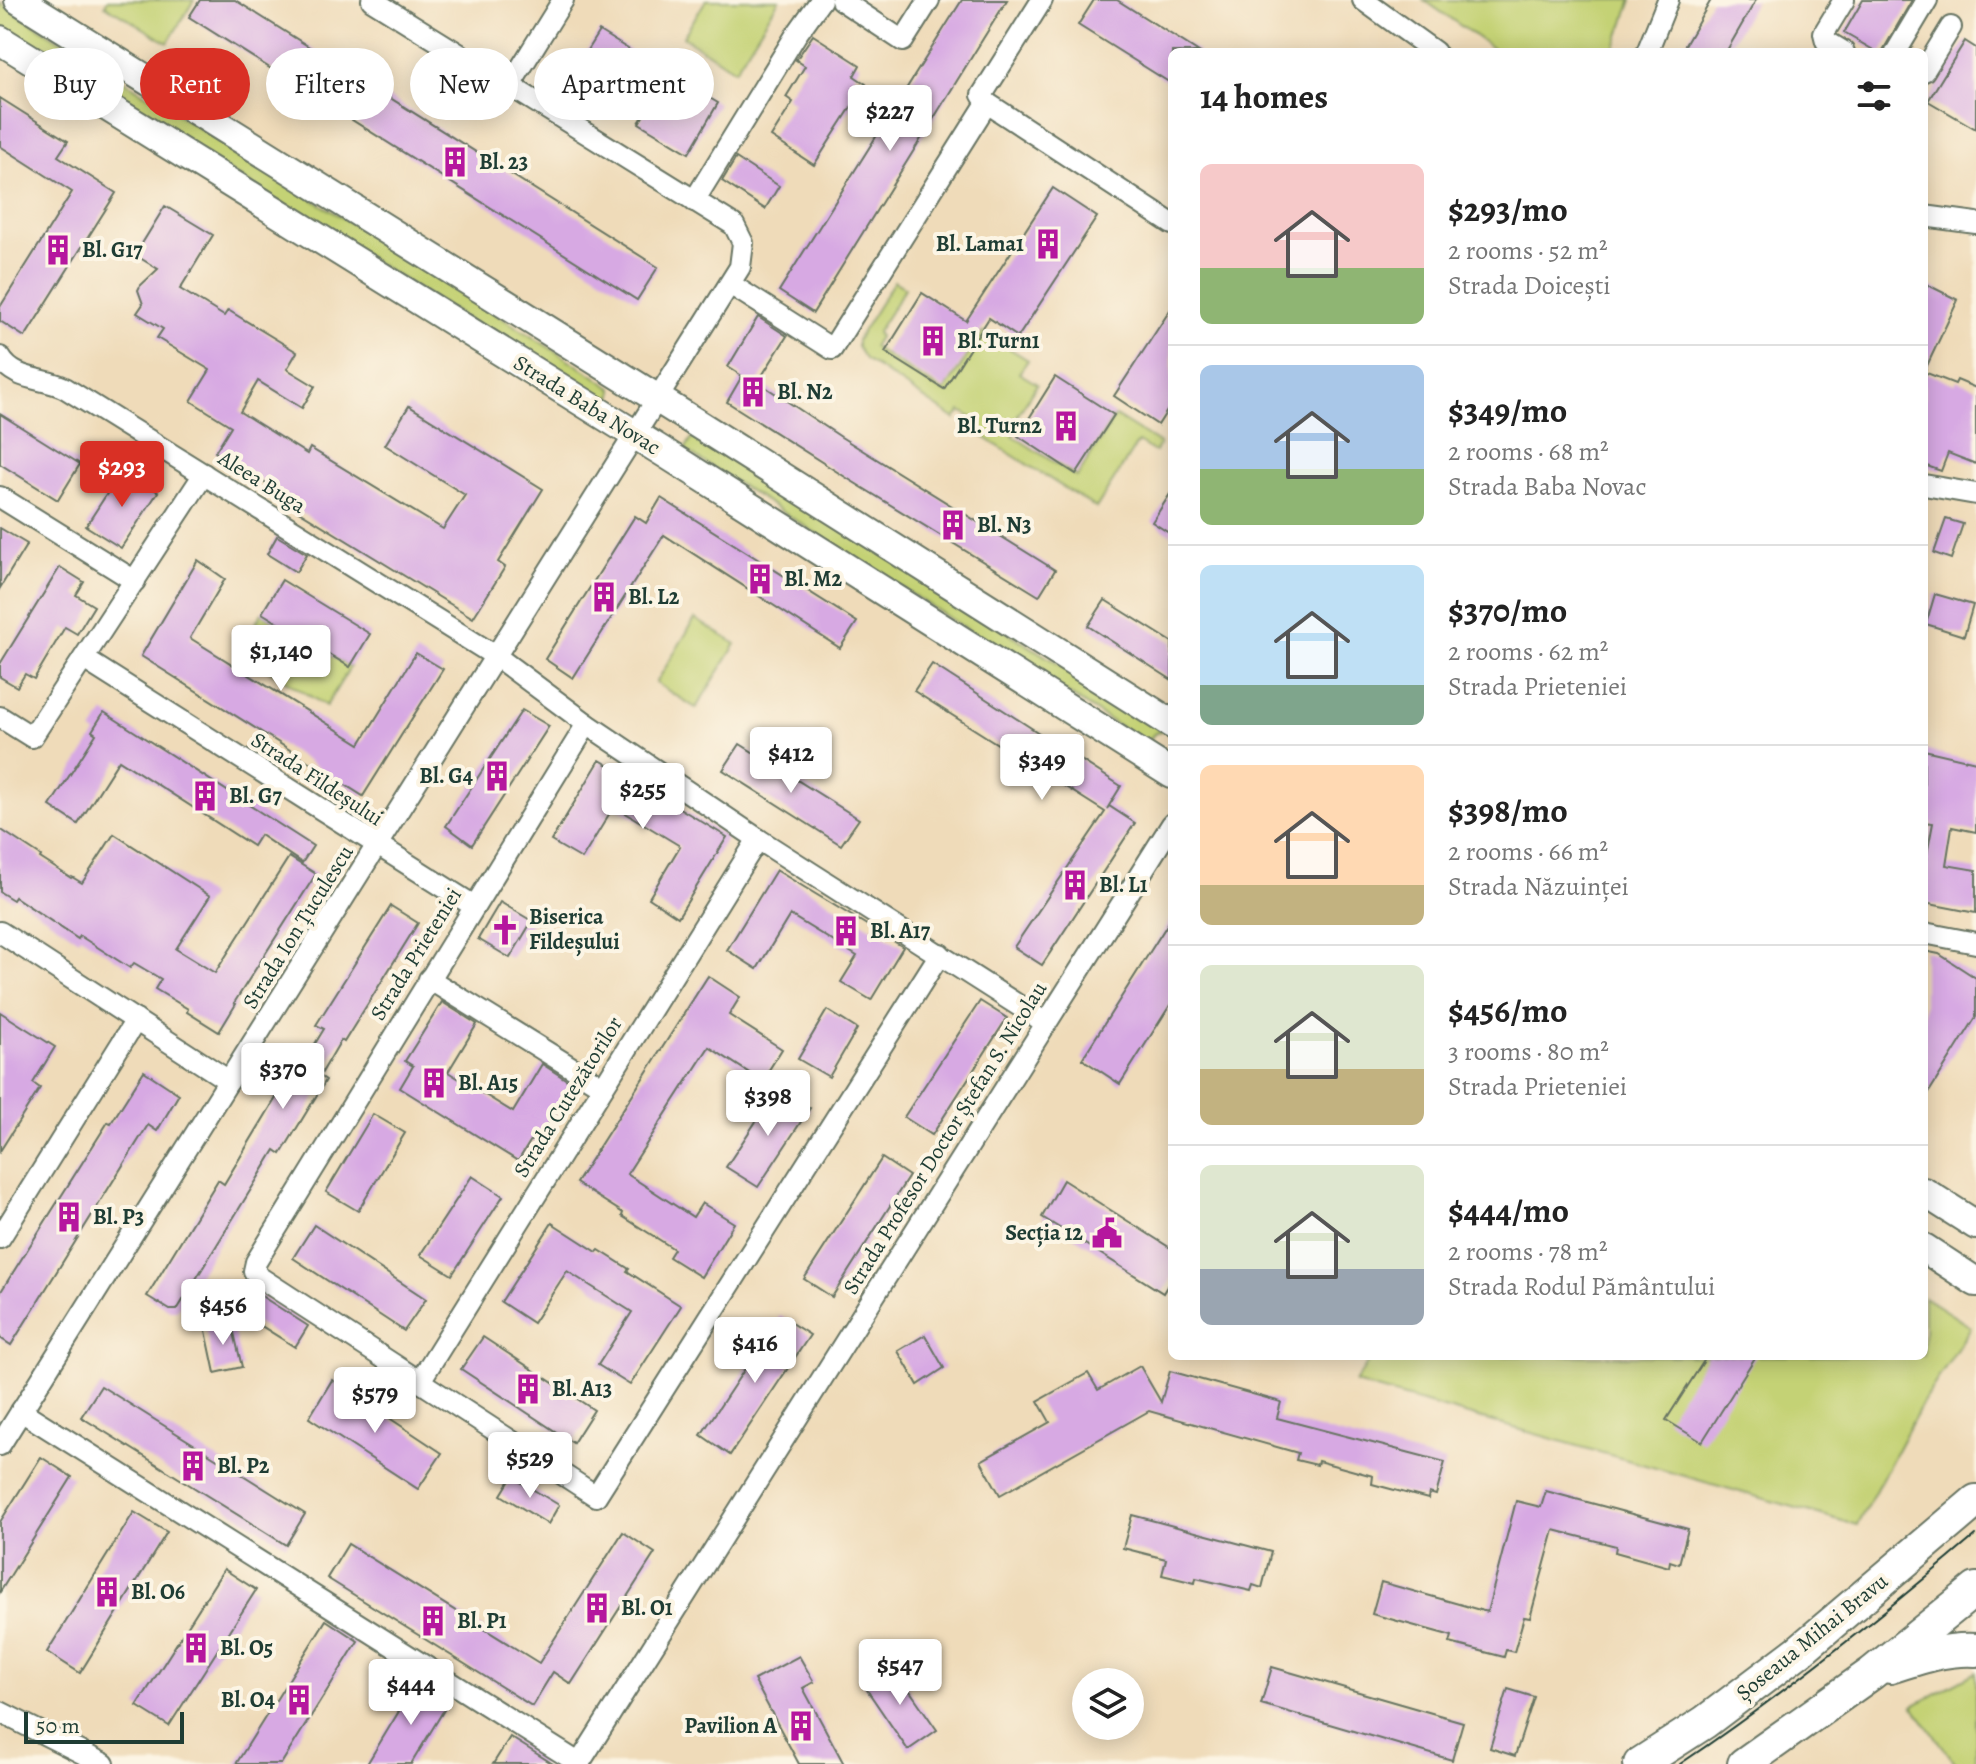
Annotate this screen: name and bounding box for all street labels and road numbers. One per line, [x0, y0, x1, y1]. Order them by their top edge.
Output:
street label: Strada Baba Novac [508, 348, 666, 462]
street label: Aleea Buga [212, 443, 312, 521]
street label: Strada Fildeșului [245, 725, 389, 833]
street label: Strada Ion Țuculescu [235, 839, 361, 1015]
street label: Strada Prieteniei [363, 882, 469, 1026]
street label: Strada Profesor Doctor Ștefan S. Nicolau [836, 976, 1054, 1300]
street label: Strada Cutezătorilor [506, 1011, 630, 1183]
street label: Șoseaua Mihai Bravu [1730, 1566, 1894, 1708]

